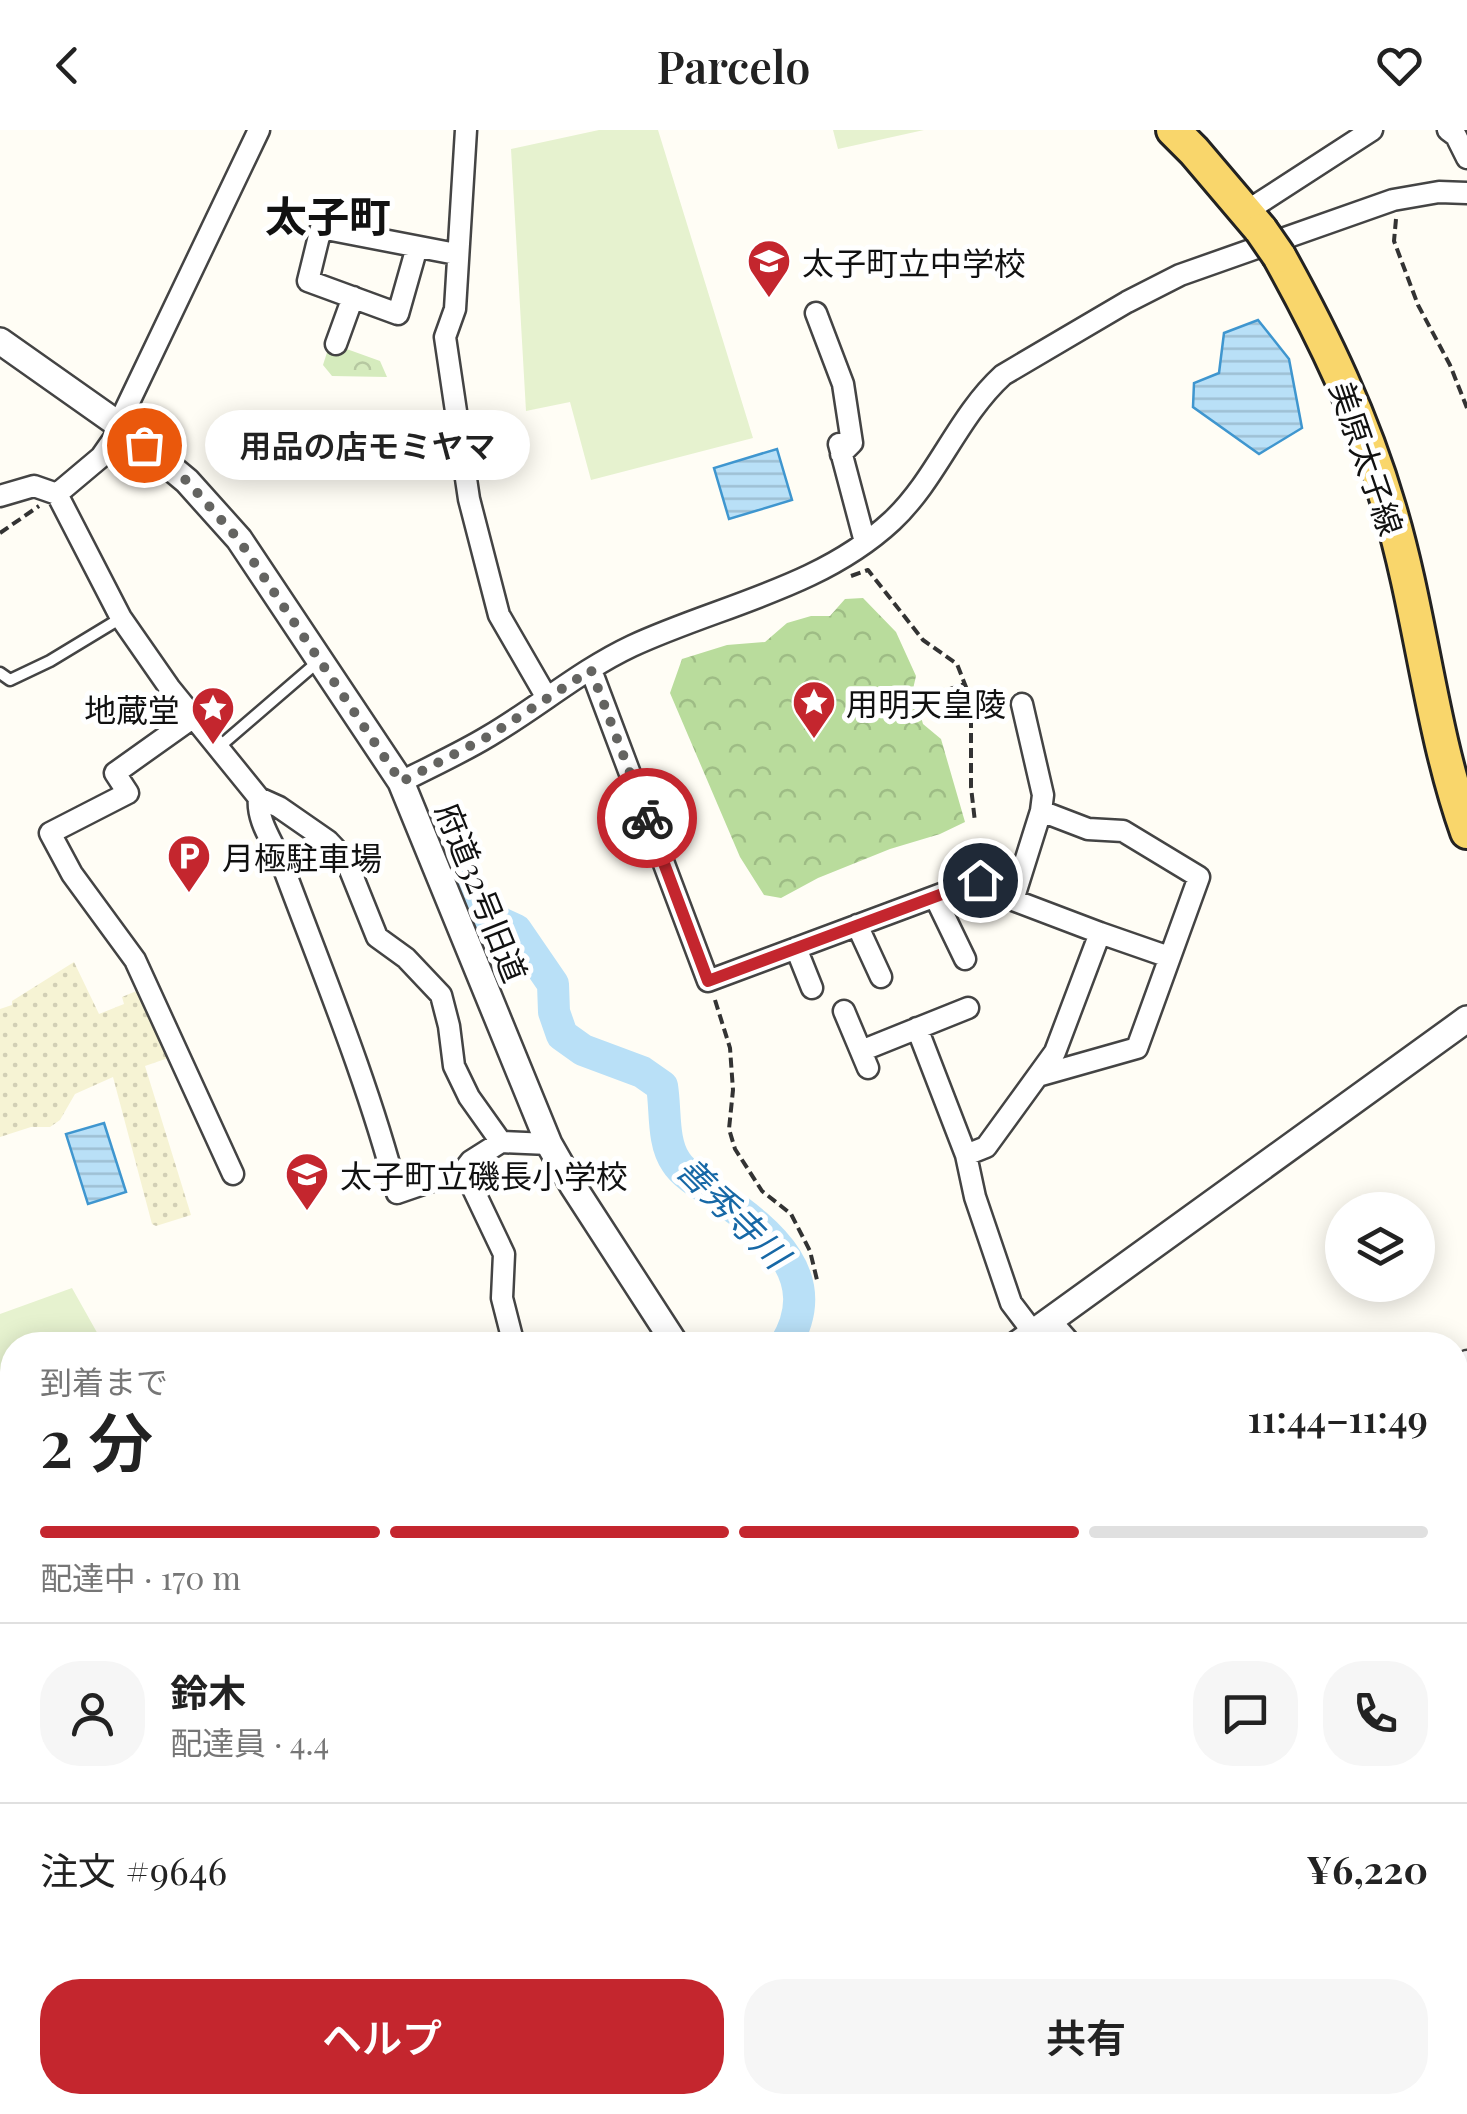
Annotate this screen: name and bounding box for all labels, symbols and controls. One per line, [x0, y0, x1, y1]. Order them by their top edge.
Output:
text: Parcelo [657, 35, 810, 95]
icon: back [40, 38, 95, 93]
icon: heart [1372, 38, 1427, 93]
district label: 太子町 [265, 187, 391, 243]
school or university icon: 太子町立中学校 [746, 238, 792, 299]
place label: 太子町立中学校 [802, 240, 1026, 283]
street label: 美原太子線 [1322, 375, 1414, 541]
pin [102, 403, 187, 488]
callout: 用品の店モミヤマ [204, 410, 529, 480]
icon: bag [117, 418, 172, 473]
text: 用品の店モミヤマ [239, 423, 496, 466]
place icon: 用明天皇陵 [791, 679, 837, 740]
place label: 用明天皇陵 [846, 681, 1006, 724]
place icon: 地蔵堂 [190, 685, 236, 746]
place label: 地蔵堂 [84, 687, 180, 730]
courier [597, 768, 697, 868]
icon: bike [620, 791, 675, 846]
street label: 府道32号旧道 [428, 796, 538, 988]
parking icon: 月極駐車場 [166, 833, 212, 894]
place label: 月極駐車場 [222, 835, 382, 878]
pin [938, 838, 1023, 923]
icon: home [953, 853, 1008, 908]
water label: 善秀寺川 [668, 1145, 803, 1280]
school or university icon: 太子町立磯長小学校 [284, 1151, 330, 1212]
place label: 太子町立磯長小学校 [340, 1153, 628, 1196]
map controls [1325, 1192, 1435, 1302]
button: layers [1325, 1192, 1435, 1302]
text: 到着まで [40, 1359, 168, 1402]
text: 11:44–11:49 [1247, 1392, 1428, 1443]
text: 2 分 [40, 1397, 153, 1483]
text: 配達中 · 170 m [40, 1555, 241, 1598]
button: person [40, 1661, 145, 1766]
button: chat [1193, 1661, 1298, 1766]
button: phone [1323, 1661, 1428, 1766]
text: 鈴木 [170, 1666, 246, 1717]
text: 配達員 · 4.4 [170, 1720, 329, 1763]
text: ¥6,220 [1306, 1843, 1428, 1894]
text: 注文 #9646 [40, 1844, 227, 1895]
button: ヘルプ [40, 1979, 724, 2094]
button: 共有 [744, 1979, 1428, 2094]

